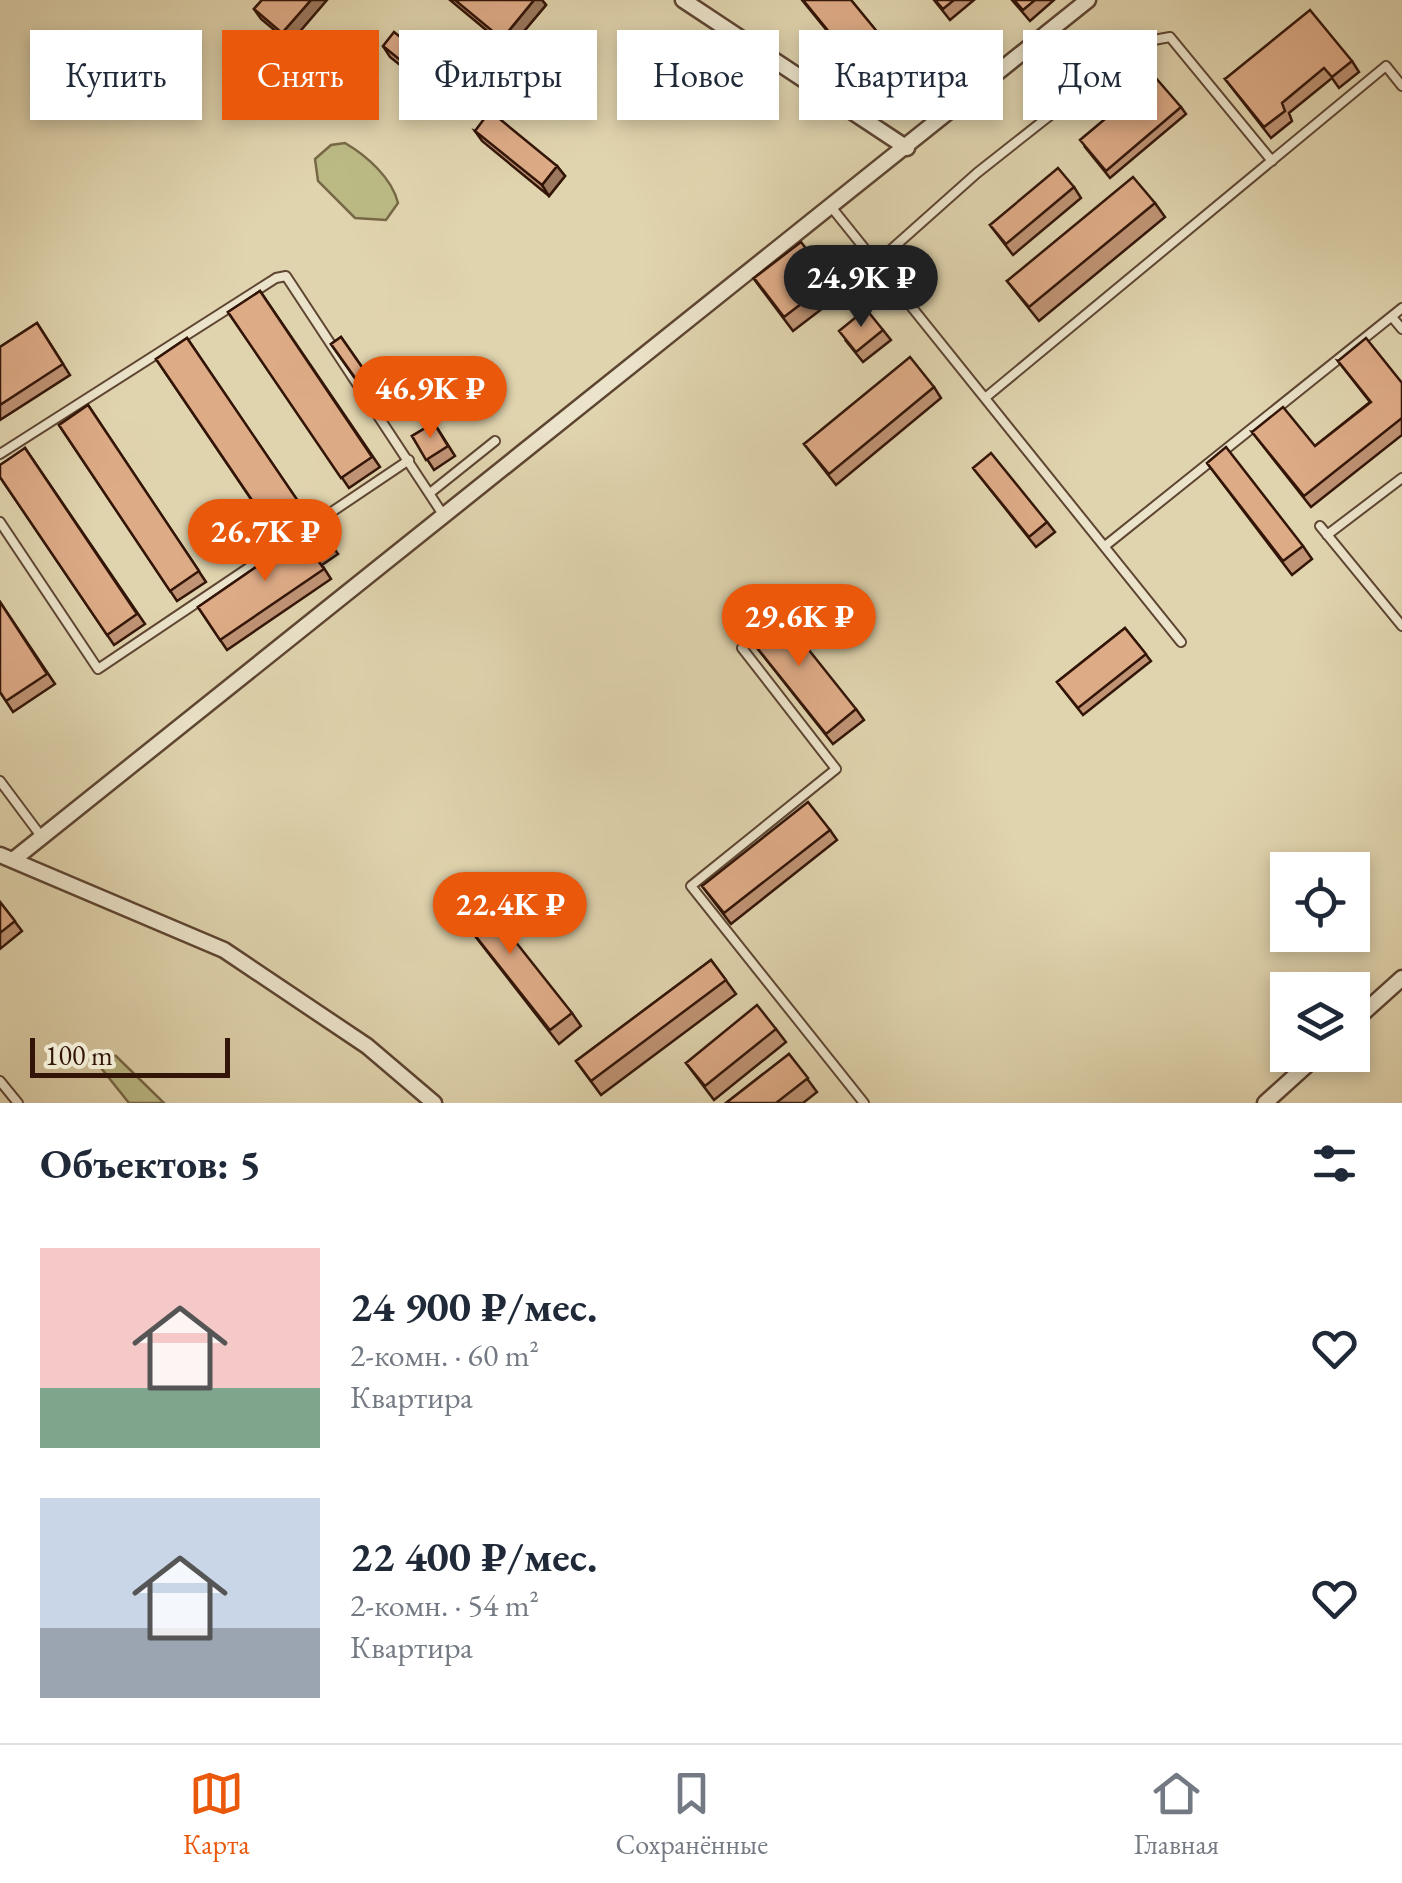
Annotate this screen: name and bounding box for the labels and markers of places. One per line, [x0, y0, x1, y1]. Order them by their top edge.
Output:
pin: 24.9K ₽ [769, 245, 953, 330]
pin: 46.9K ₽ [338, 356, 522, 441]
pin: 26.7K ₽ [173, 499, 357, 584]
pin: 29.6K ₽ [707, 584, 891, 669]
pin: 22.4K ₽ [418, 872, 602, 957]

